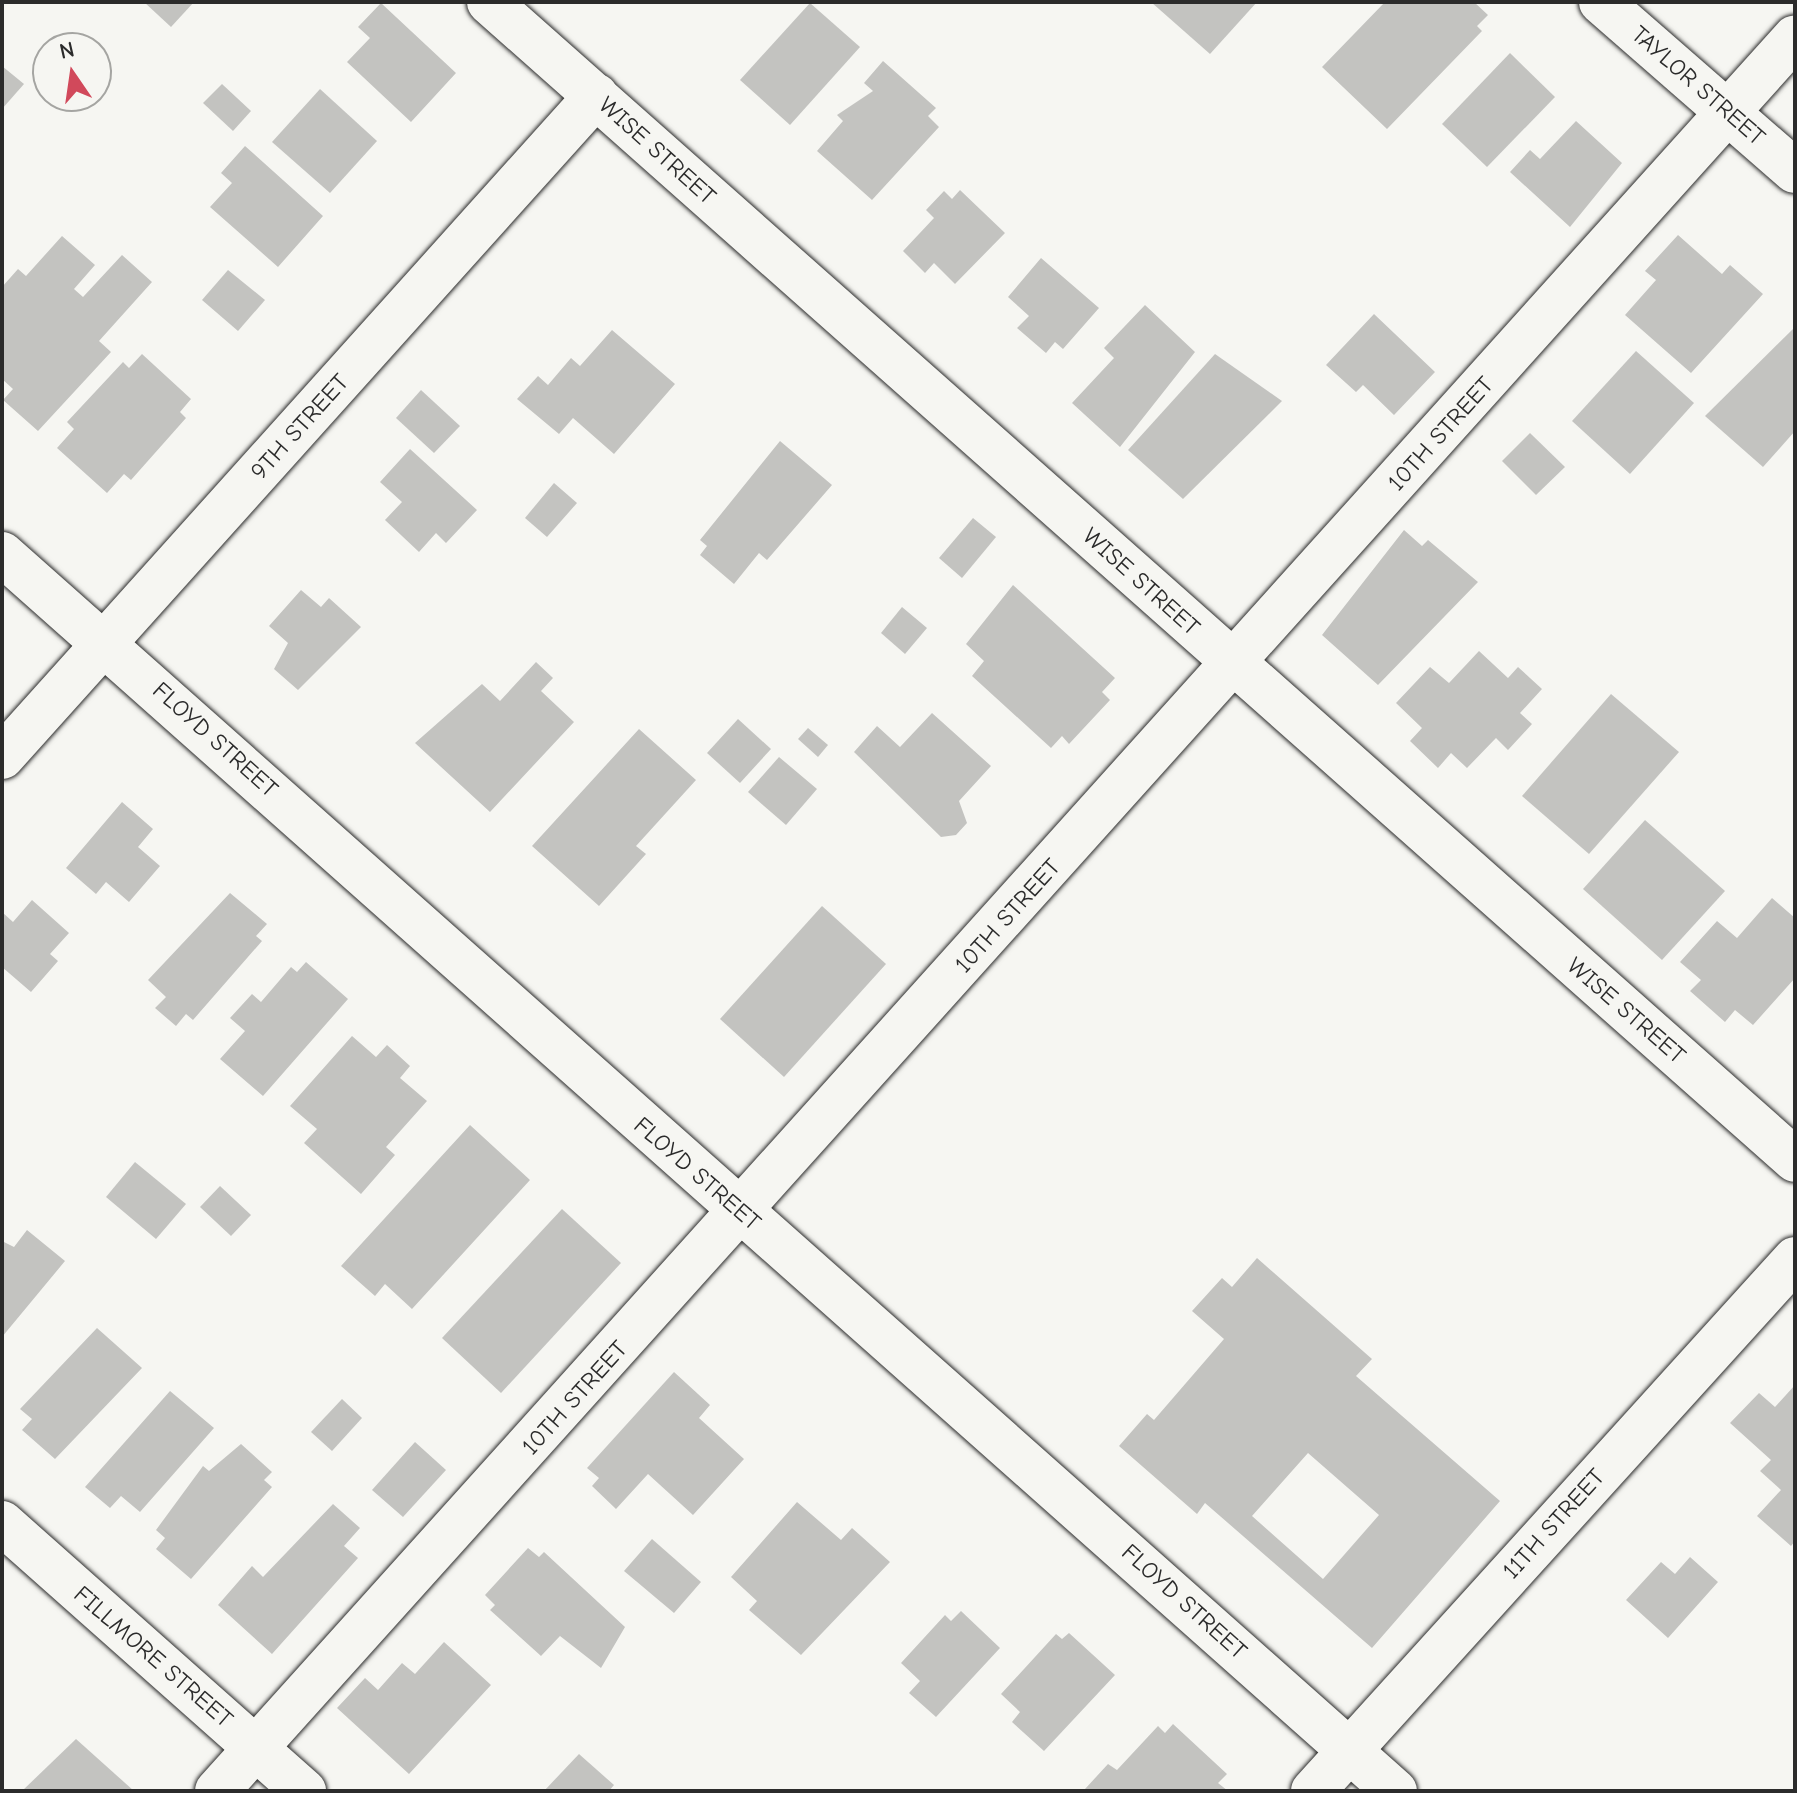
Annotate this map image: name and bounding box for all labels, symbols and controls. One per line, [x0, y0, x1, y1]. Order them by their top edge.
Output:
street label: TAYLOR STREET [1625, 20, 1771, 152]
north arrow [32, 32, 112, 112]
text: N [57, 36, 77, 65]
street label: WISE STREET [593, 91, 721, 211]
street label: 9TH STREET [245, 368, 355, 486]
street label: 10TH STREET [1382, 371, 1500, 497]
street label: WISE STREET [1077, 522, 1205, 642]
street label: FLOYD STREET [146, 676, 284, 804]
street label: 10TH STREET [949, 853, 1067, 979]
street label: WISE STREET [1561, 952, 1691, 1070]
street label: FLOYD STREET [628, 1111, 766, 1237]
street label: 10TH STREET [516, 1335, 634, 1461]
street label: 11TH STREET [1497, 1463, 1611, 1585]
street label: FLOYD STREET [1115, 1538, 1253, 1666]
street label: FILLMORE STREET [68, 1580, 238, 1734]

